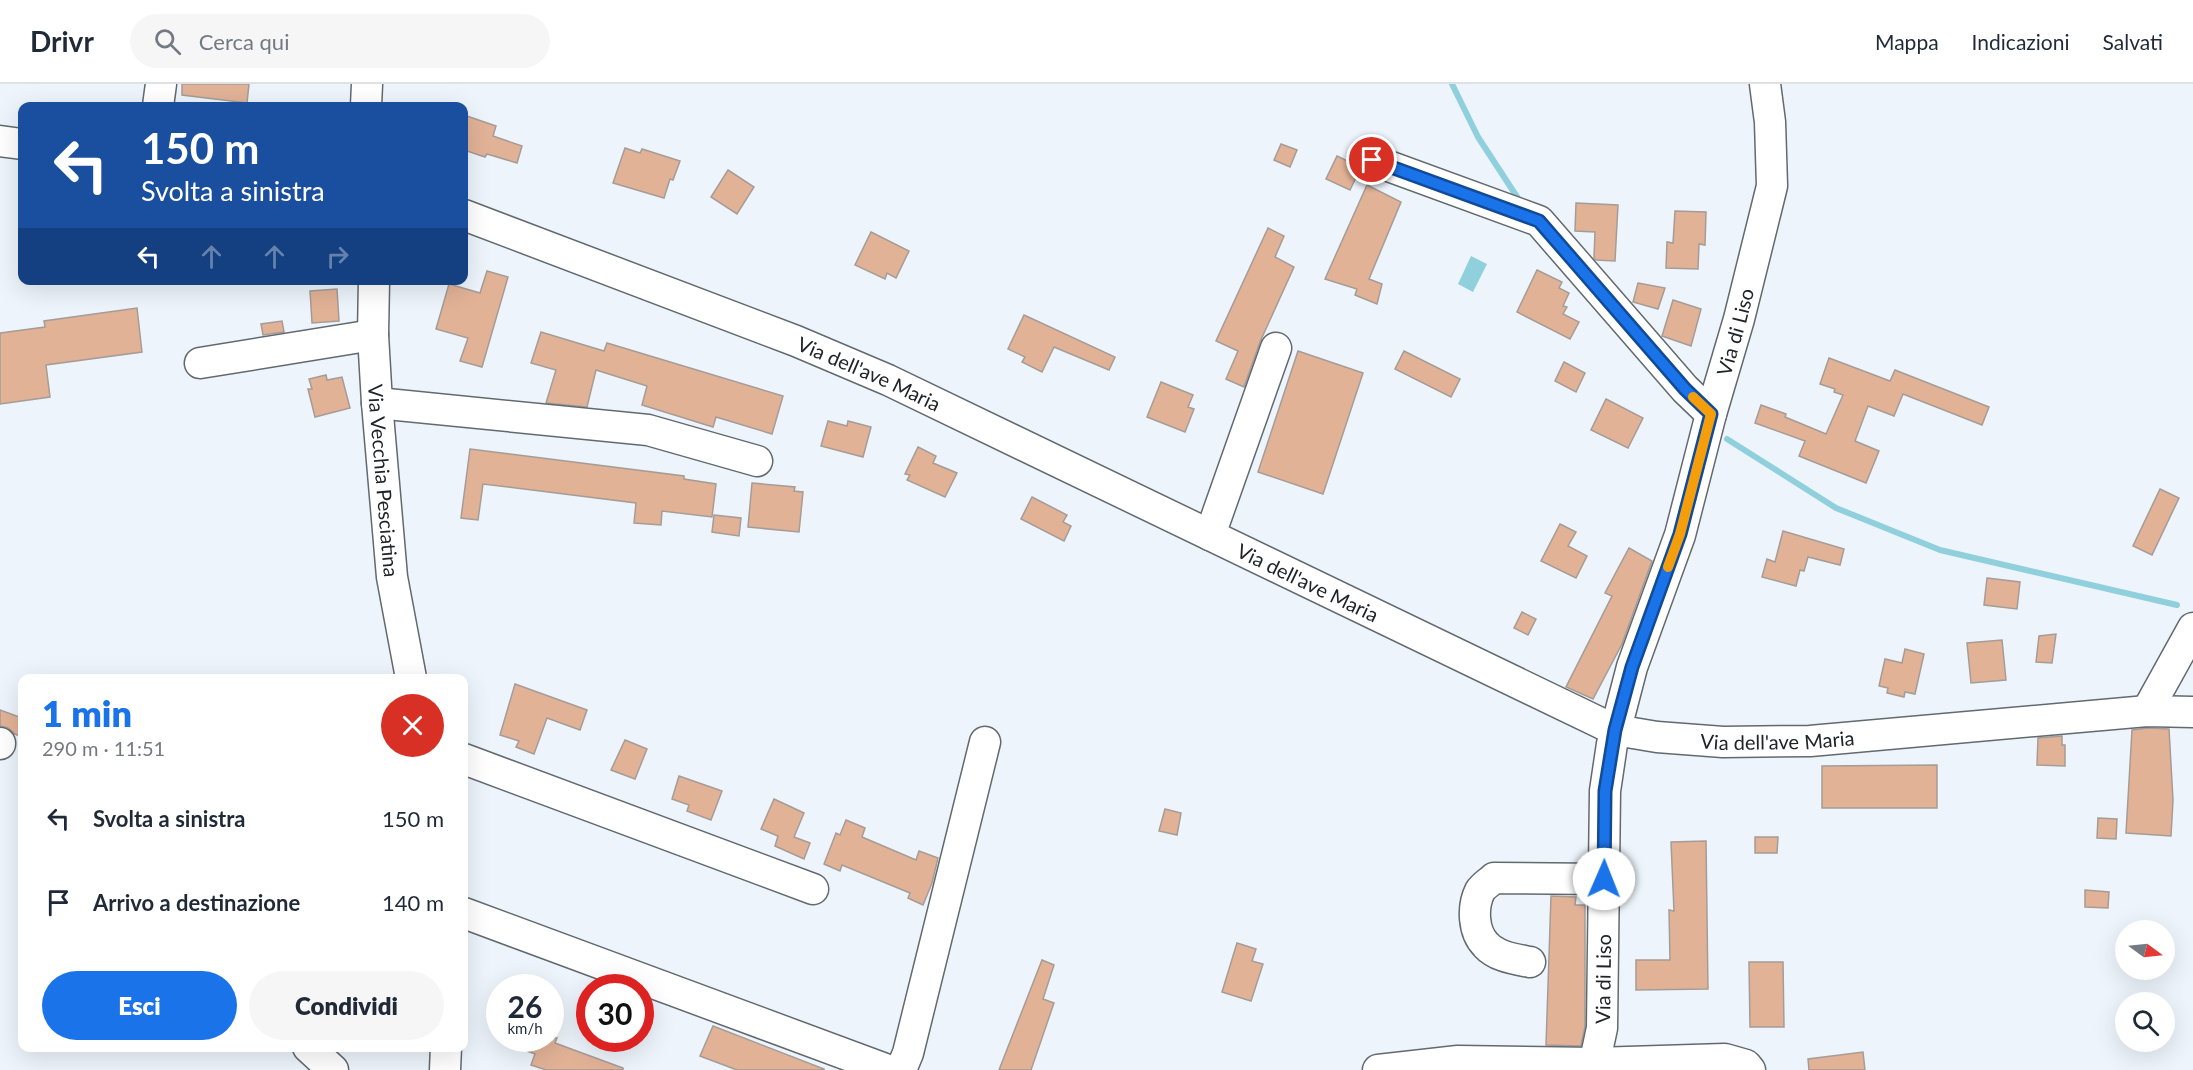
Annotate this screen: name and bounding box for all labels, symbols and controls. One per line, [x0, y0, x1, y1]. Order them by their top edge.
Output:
search box [130, 14, 550, 68]
text: Drivr [30, 24, 94, 58]
icon: search [151, 25, 184, 58]
text: Cerca qui [199, 28, 289, 55]
text: Mappa [1875, 29, 1939, 54]
text: Indicazioni [1972, 29, 2070, 54]
text: Salvati [2103, 29, 2163, 54]
text: 150 m [141, 123, 259, 173]
icon: left [42, 126, 120, 204]
pin [1346, 134, 1397, 185]
icon: arrive [1355, 143, 1388, 176]
text: Svolta a sinistra [141, 174, 325, 207]
icon: left [132, 240, 165, 273]
icon: ahead [195, 240, 228, 273]
icon: ahead [258, 240, 291, 273]
icon: right [321, 240, 354, 273]
street label: Via di Liso [1711, 286, 1758, 378]
street label: Via dell'ave Maria [794, 331, 945, 416]
street label: Via Vecchia Pesciatina [364, 383, 404, 578]
street label: Via dell'ave Maria [1233, 538, 1383, 626]
text: 1 min [42, 691, 132, 735]
button: close [381, 694, 444, 757]
street label: Via dell'ave Maria [1699, 725, 1855, 754]
text: 290 m · 11:51 [42, 736, 165, 760]
icon: left [42, 802, 75, 835]
text: Svolta a sinistra [93, 805, 245, 832]
text: 150 m [382, 805, 444, 832]
position arrow [1572, 847, 1636, 911]
icon: arrive [42, 886, 75, 919]
text: Arrivo a destinazione [93, 889, 300, 916]
text: 140 m [382, 889, 444, 916]
north arrow [2115, 920, 2175, 980]
map controls [2115, 920, 2175, 1052]
street label: Via di Liso [1590, 934, 1615, 1024]
button: Esci [42, 971, 237, 1040]
button: Condividi [249, 971, 444, 1040]
speed limit sign: 30 [576, 974, 654, 1052]
text: 26 [508, 988, 542, 1024]
button: search [2115, 992, 2175, 1052]
text: km/h [507, 1019, 543, 1037]

